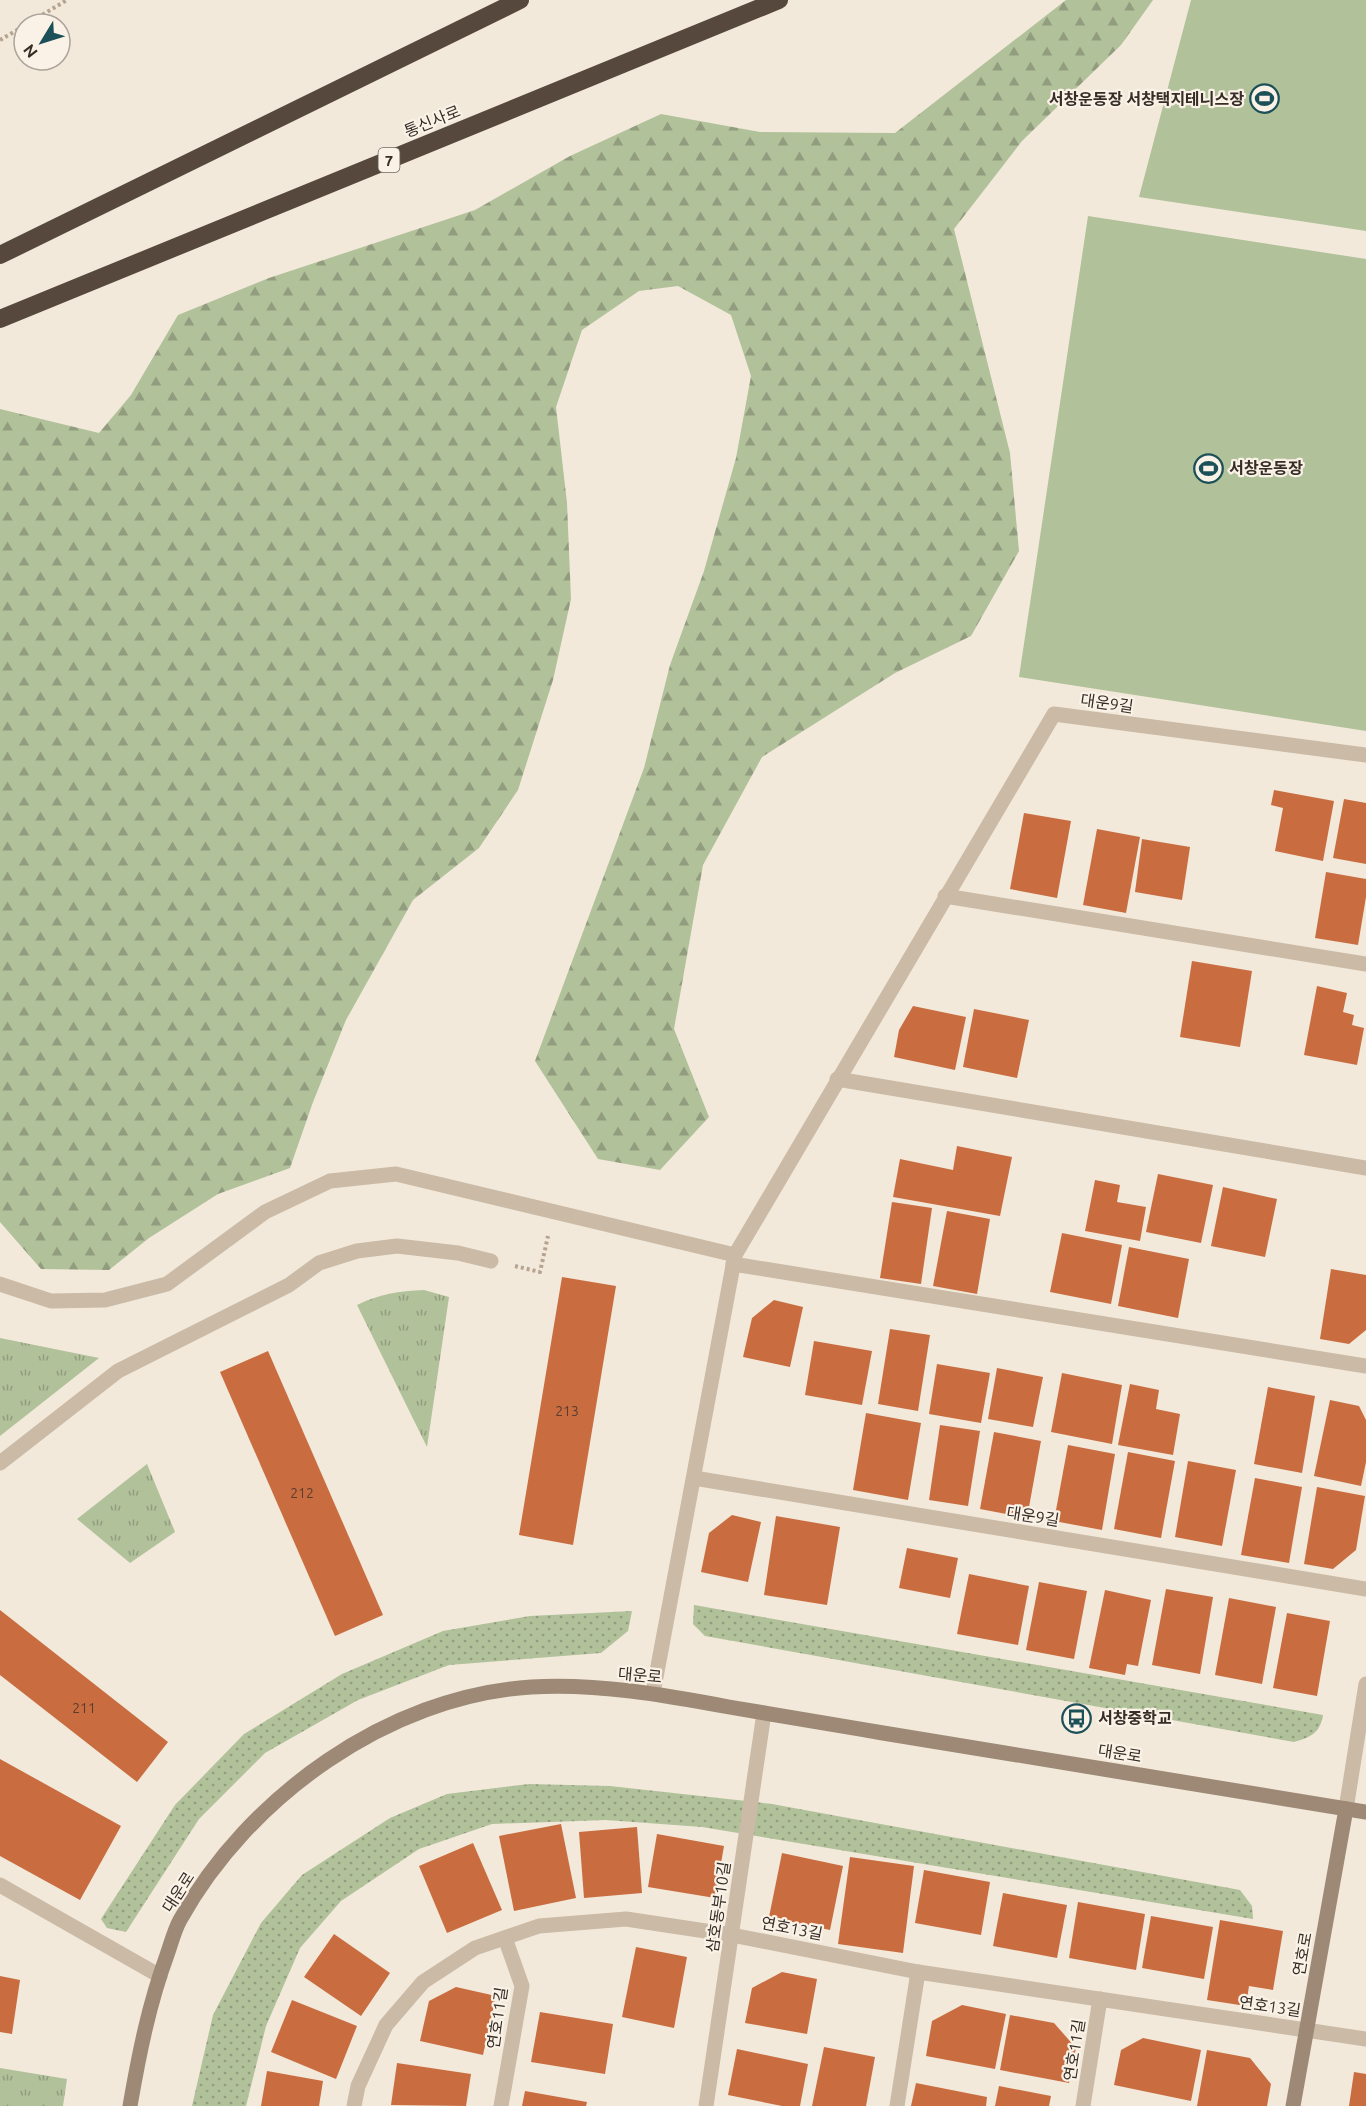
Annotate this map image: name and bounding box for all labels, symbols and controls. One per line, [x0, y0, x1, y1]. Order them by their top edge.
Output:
north arrow [12, 12, 72, 72]
text: N [19, 41, 41, 61]
sports icon: 서창운동장 서창택지테니스장 [1249, 83, 1281, 115]
place label: 서창운동장 서창택지테니스장 [1049, 90, 1244, 108]
street label: 통신사로 [401, 102, 463, 140]
road number: 7 [378, 148, 400, 172]
sports icon: 서창운동장 [1192, 452, 1224, 484]
place label: 서창운동장 [1229, 459, 1303, 477]
street label: 대운9길 [1079, 690, 1135, 716]
house number: 213 [555, 1403, 579, 1419]
house number: 212 [290, 1485, 314, 1501]
street label: 대운9길 [1005, 1503, 1061, 1529]
street label: 대운로 [617, 1664, 663, 1686]
house number: 211 [72, 1700, 96, 1716]
bus stop icon: 서창중학교 [1061, 1702, 1093, 1734]
place label: 서창중학교 [1098, 1709, 1172, 1727]
street label: 대운로 [1097, 1741, 1143, 1765]
street label: 삼호동부10길 [703, 1860, 733, 1954]
street label: 대운로 [158, 1868, 198, 1915]
street label: 연호13길 [760, 1913, 824, 1943]
street label: 연호로 [1289, 1930, 1315, 1977]
street label: 연호11길 [484, 1986, 510, 2050]
street label: 연호13길 [1238, 1993, 1302, 2019]
street label: 연호11길 [1060, 2018, 1088, 2082]

